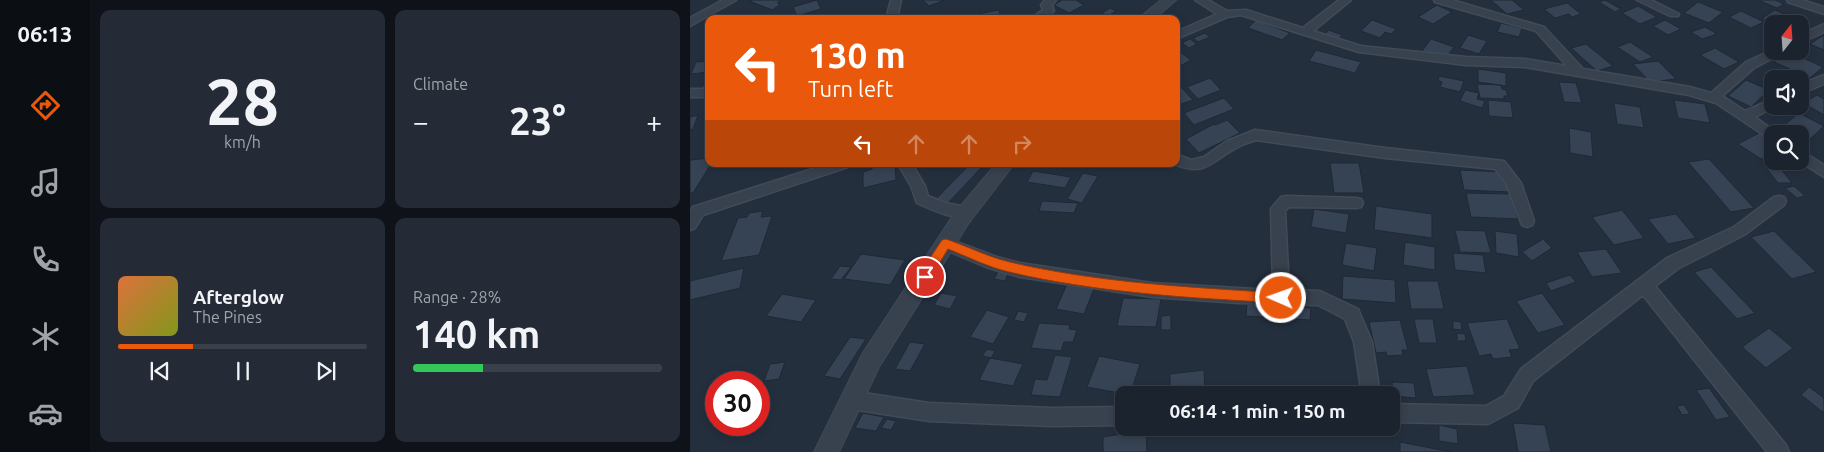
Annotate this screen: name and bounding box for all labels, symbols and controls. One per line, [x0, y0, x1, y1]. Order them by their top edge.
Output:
north arrow [1764, 15, 1809, 60]
map controls [1764, 15, 1809, 170]
text: 06:13 [17, 21, 73, 46]
icon: left [725, 35, 790, 100]
text: 130 m [808, 35, 906, 75]
text: 28 [206, 64, 279, 137]
button: sound [1764, 70, 1809, 115]
text: Climate [413, 75, 468, 93]
text: Turn left [808, 76, 893, 101]
icon: directions [28, 88, 63, 123]
text: 23° [509, 100, 566, 142]
text: − [413, 106, 429, 137]
text: + [646, 106, 662, 137]
button: search [1764, 125, 1809, 170]
icon: left [849, 130, 877, 158]
icon: ahead [902, 130, 930, 158]
icon: ahead [955, 130, 983, 158]
icon: right [1008, 130, 1036, 158]
text: km/h [224, 133, 261, 151]
icon: music [28, 165, 63, 200]
icon: phone [28, 242, 63, 277]
pin [904, 256, 946, 298]
icon: arrive [911, 263, 939, 291]
position arrow [1254, 271, 1306, 323]
text: Afterglow [193, 286, 284, 308]
text: Range · 28% [413, 288, 501, 306]
text: The Pines [193, 308, 262, 326]
text: 140 km [413, 313, 540, 355]
icon: climate [28, 319, 63, 354]
icon: previous [146, 357, 174, 385]
icon: pause [229, 357, 257, 385]
icon: next [312, 357, 340, 385]
speed limit sign: 30 [705, 371, 770, 436]
icon: car [28, 396, 63, 431]
text: 06:14 · 1 min · 150 m [1170, 400, 1345, 422]

